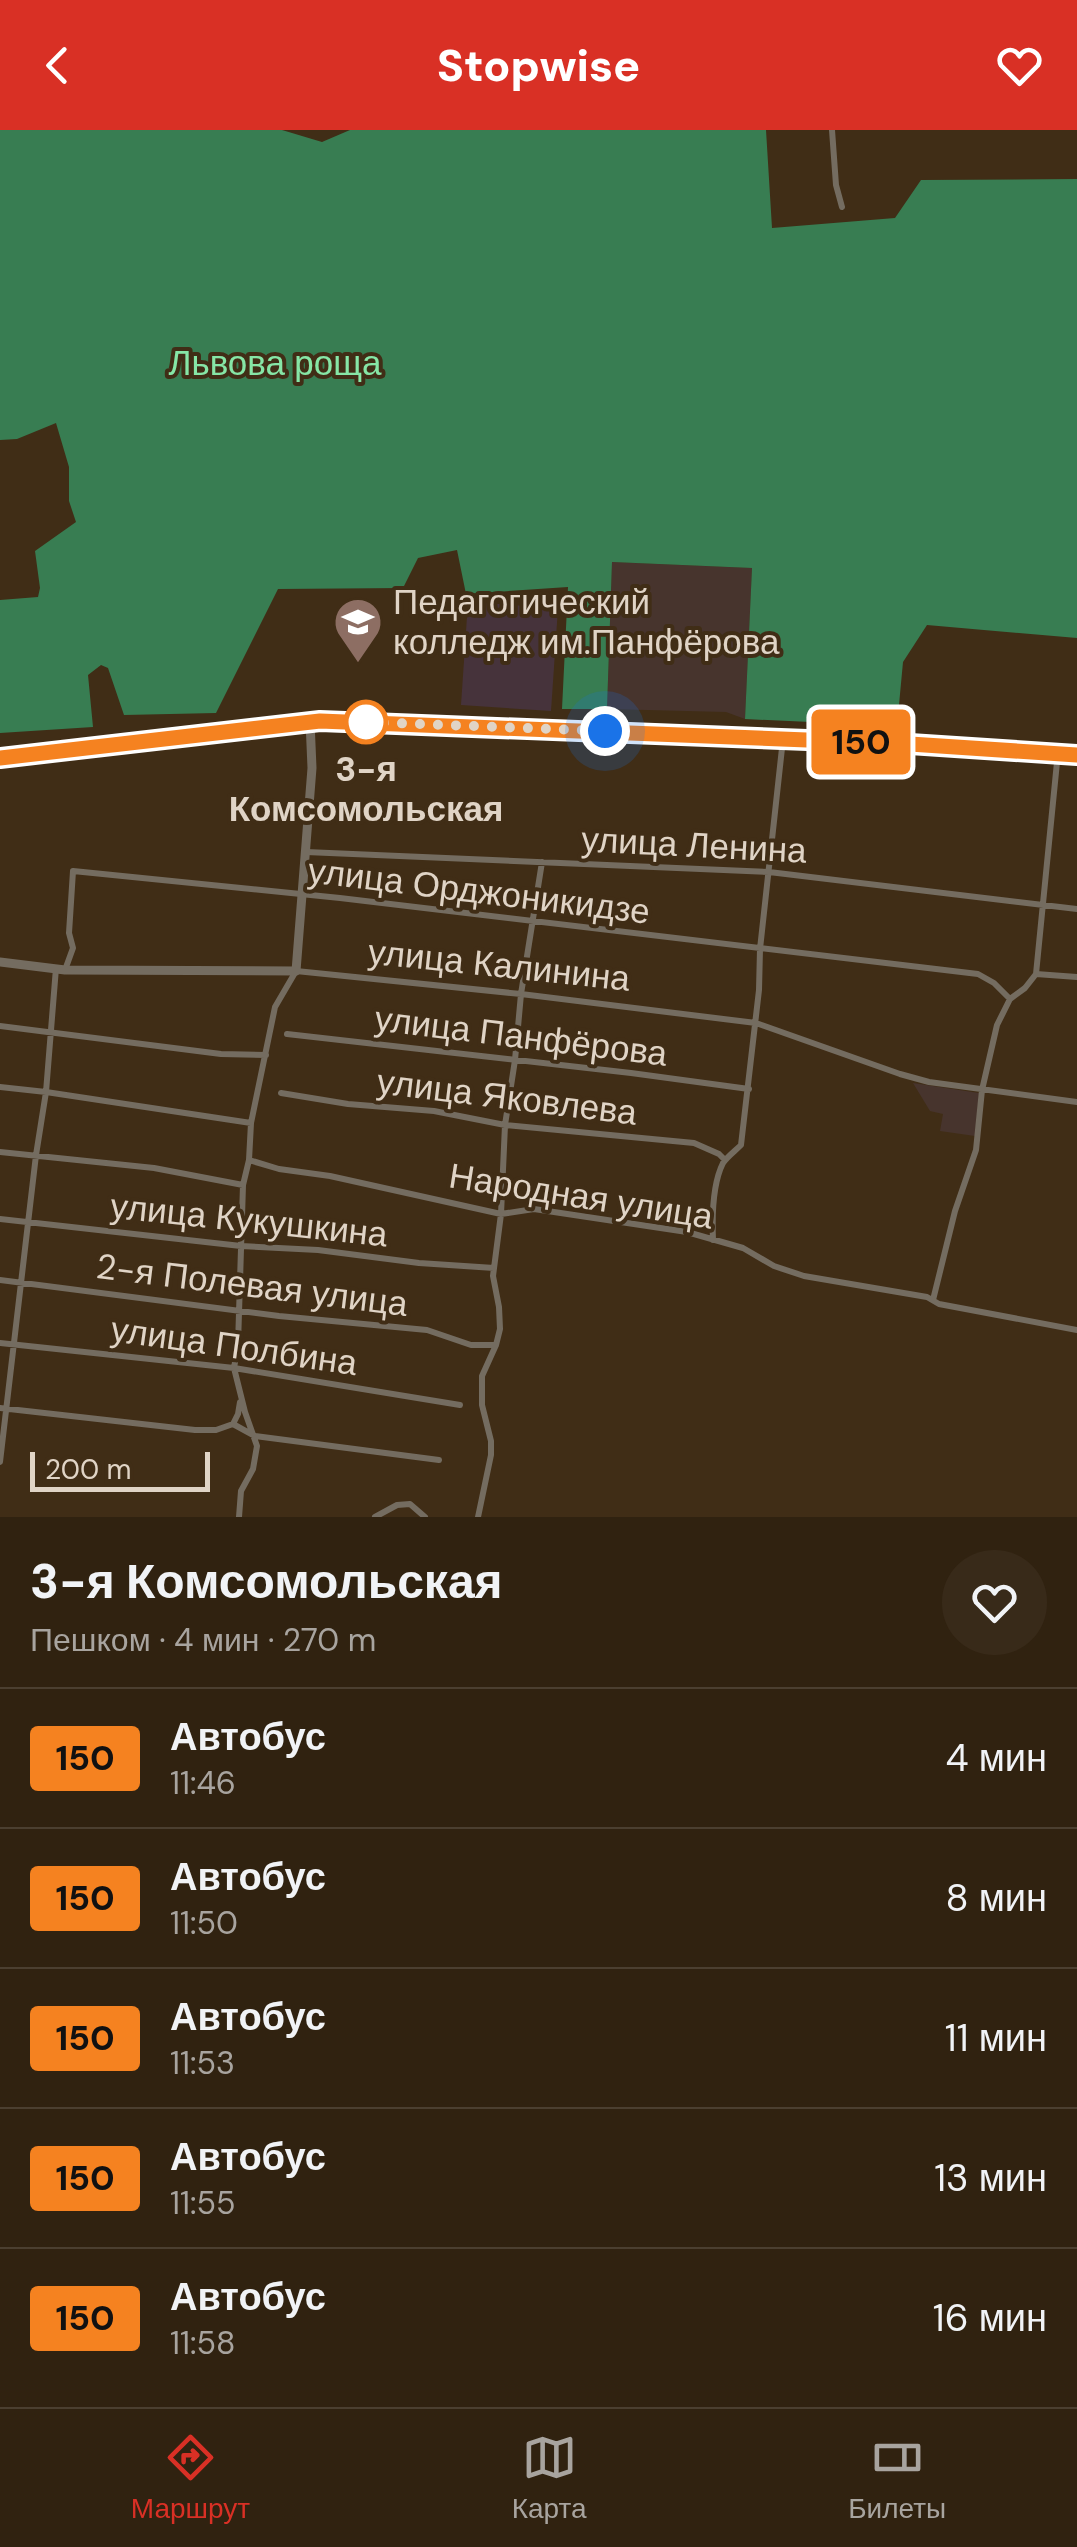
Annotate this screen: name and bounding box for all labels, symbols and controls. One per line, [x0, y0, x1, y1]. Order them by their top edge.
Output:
text: Stopwise [437, 36, 640, 95]
icon: back [30, 38, 85, 93]
icon: heart [992, 38, 1047, 93]
park label: Львова роща [168, 340, 382, 386]
place label: Педагогический колледж им.Панфёрова [393, 579, 780, 665]
school or university icon: Педагогический колледж им.Панфёрова [332, 596, 384, 664]
marker: 3-я Комсомольская [345, 701, 387, 743]
your location [580, 706, 630, 756]
line badge: 150 [804, 710, 918, 774]
text: 150 [831, 719, 891, 765]
place label: 3-я Комсомольская [229, 746, 503, 832]
street label: улица Ленина [580, 816, 808, 874]
street label: улица Орджоникидзе [305, 847, 653, 935]
street label: улица Калинина [366, 928, 633, 1002]
street label: улица Панфёрова [372, 995, 670, 1077]
street label: улица Яковлева [375, 1058, 640, 1136]
street label: Народная улица [446, 1152, 717, 1240]
street label: улица Кукушкина [108, 1183, 390, 1257]
street label: 2-я Полевая улица [94, 1243, 411, 1327]
street label: улица Полбина [108, 1306, 361, 1386]
scale bar [30, 1447, 210, 1492]
text: 200 m [45, 1451, 132, 1488]
text: 3-я Комсомольская [30, 1550, 503, 1613]
button: heart [942, 1550, 1047, 1655]
text: Пешком · 4 мин · 270 m [30, 1619, 376, 1661]
text: Автобус [170, 1712, 326, 1762]
text: 4 мин [945, 1733, 1047, 1783]
text: 150 [55, 1735, 115, 1781]
text: 11:46 [170, 1762, 236, 1804]
text: Автобус [170, 1852, 326, 1902]
text: 8 мин [945, 1873, 1047, 1923]
text: 150 [55, 1875, 115, 1921]
text: 11:50 [170, 1902, 238, 1944]
text: Автобус [170, 1992, 326, 2042]
text: 11 мин [945, 2013, 1047, 2063]
text: 150 [55, 2015, 115, 2061]
text: 11:53 [170, 2042, 235, 2084]
text: Автобус [170, 2132, 326, 2182]
text: 13 мин [934, 2153, 1047, 2203]
text: 150 [55, 2155, 115, 2201]
text: 11:55 [170, 2182, 235, 2224]
text: Автобус [170, 2272, 326, 2322]
text: 16 мин [933, 2293, 1047, 2343]
text: 150 [55, 2295, 115, 2341]
text: 11:58 [170, 2322, 235, 2364]
tab: Маршрут [131, 2430, 250, 2527]
tab: Карта [512, 2430, 587, 2527]
tab: Билеты [848, 2430, 946, 2527]

